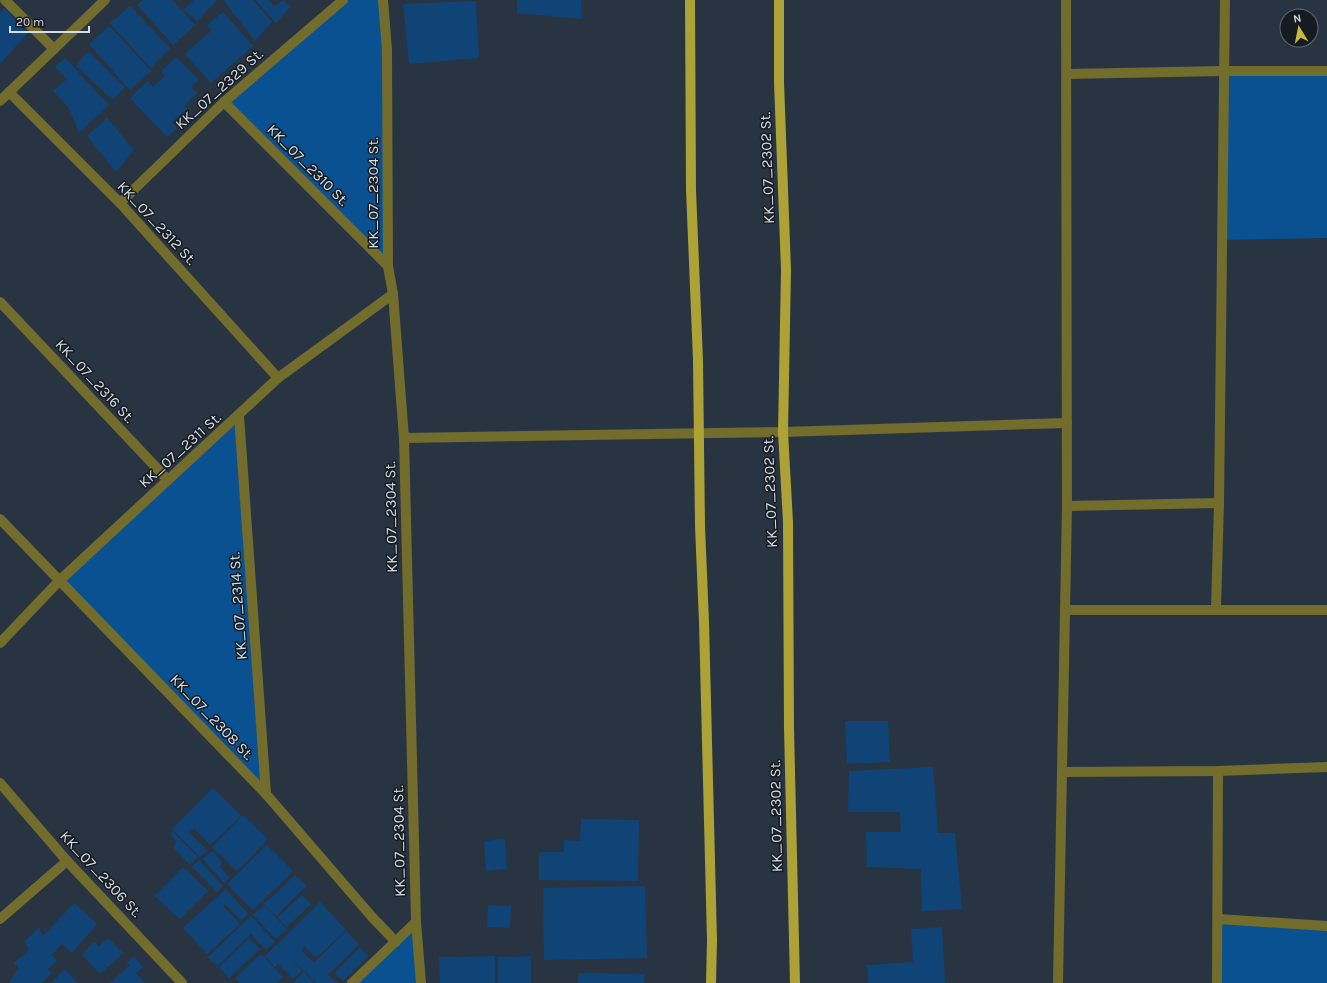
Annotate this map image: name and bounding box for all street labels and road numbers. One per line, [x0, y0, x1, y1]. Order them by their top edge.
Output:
street label: KK_07_2329 St. [171, 45, 267, 133]
street label: KK_07_2302 St. [756, 111, 778, 224]
street label: KK_07_2310 St. [263, 120, 353, 210]
street label: KK_07_2304 St. [364, 137, 382, 249]
street label: KK_07_2312 St. [114, 177, 201, 269]
street label: KK_07_2316 St. [52, 335, 139, 427]
street label: KK_07_2311 St. [135, 408, 225, 492]
street label: KK_07_2302 St. [759, 435, 781, 548]
street label: KK_07_2304 St. [381, 461, 401, 573]
street label: KK_07_2314 St. [225, 551, 251, 660]
street label: KK_07_2308 St. [166, 670, 258, 764]
street label: KK_07_2302 St. [766, 760, 786, 872]
street label: KK_07_2304 St. [389, 785, 409, 897]
street label: KK_07_2306 St. [56, 827, 146, 921]

